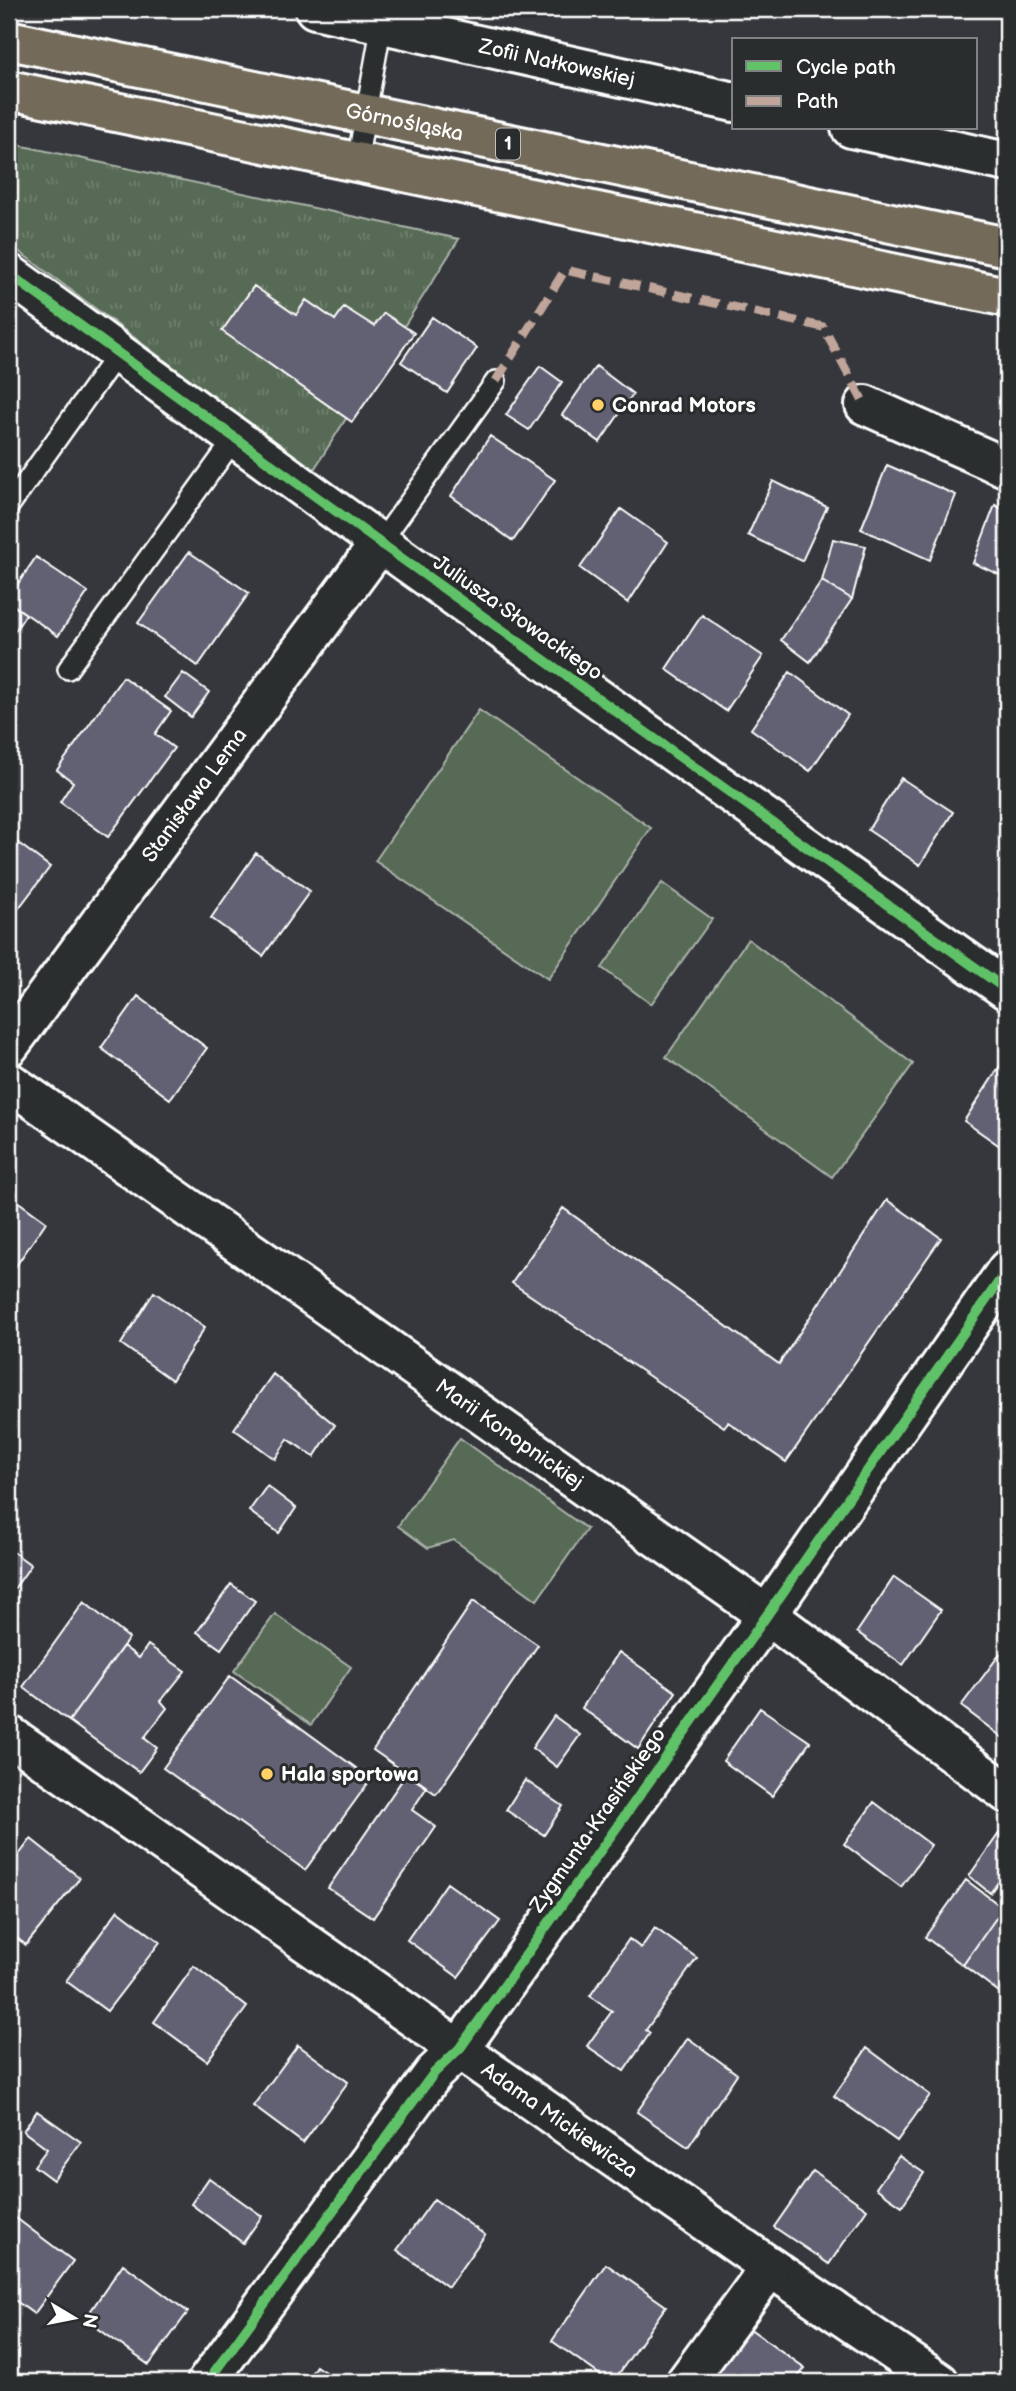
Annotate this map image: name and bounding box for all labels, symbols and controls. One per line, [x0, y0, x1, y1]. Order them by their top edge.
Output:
street label: Zofii Nałkowskiej [476, 33, 637, 92]
legend [732, 38, 978, 130]
text: Cycle path [796, 55, 896, 80]
text: Path [796, 89, 838, 114]
street label: Górnośląska [344, 98, 466, 146]
road number: 1 [496, 128, 520, 160]
place label: Conrad Motors [612, 393, 756, 418]
marker: Conrad Motors [590, 397, 606, 413]
street label: Juliusza Słowackiego [429, 550, 608, 686]
street label: Stanisława Lema [136, 723, 252, 867]
street label: Marii Konopnickiej [431, 1373, 588, 1495]
street label: Zygmunta Krasińskiego [524, 1723, 671, 1918]
place label: Hala sportowa [281, 1762, 419, 1787]
marker: Hala sportowa [259, 1766, 275, 1782]
street label: Adama Mickiewicza [477, 2057, 643, 2183]
north arrow [38, 2282, 108, 2352]
text: N [77, 2312, 102, 2330]

